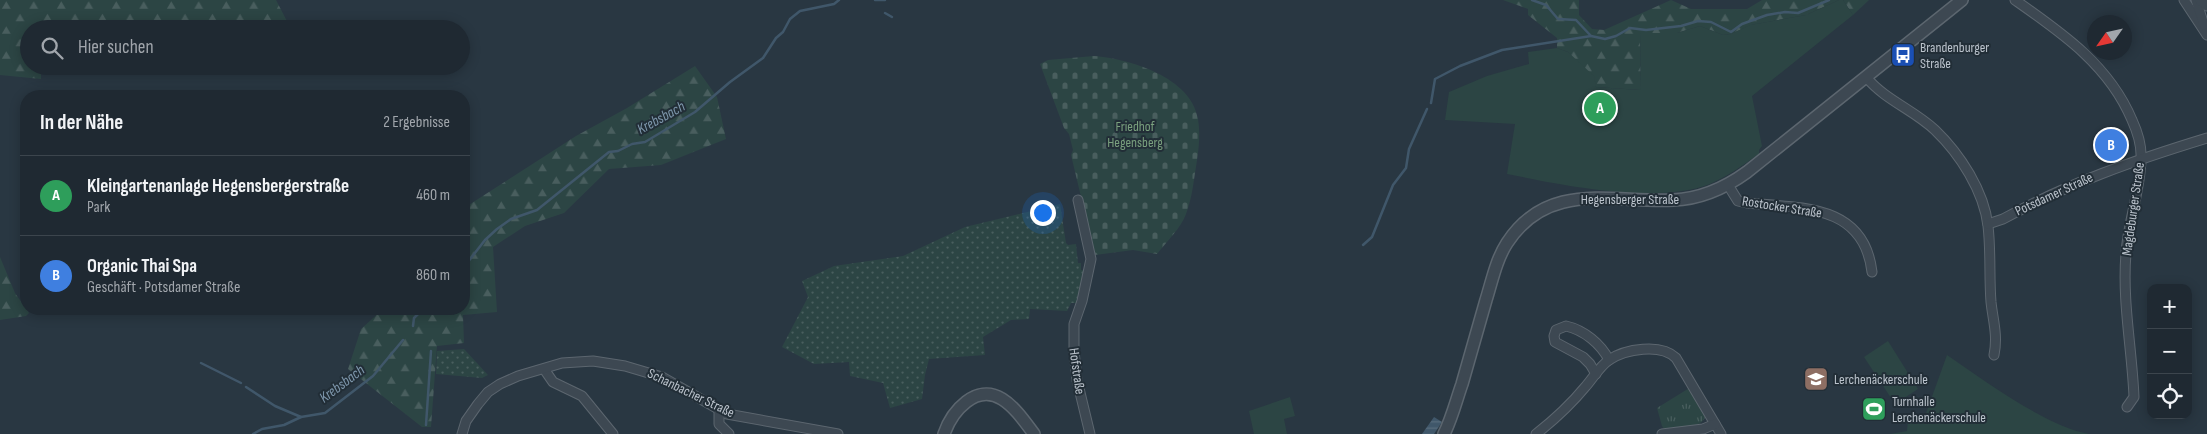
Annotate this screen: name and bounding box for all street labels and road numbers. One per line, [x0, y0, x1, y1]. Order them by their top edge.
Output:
street label: Magdeburger Straße [2118, 161, 2148, 257]
street label: Potsdamer Straße [2012, 169, 2096, 219]
street label: Hegensberger Straße [1581, 191, 1679, 208]
street label: Rostocker Straße [1741, 192, 1823, 222]
street label: Hofstraße [1065, 347, 1089, 395]
street label: Schanbacher Straße [645, 365, 737, 421]

